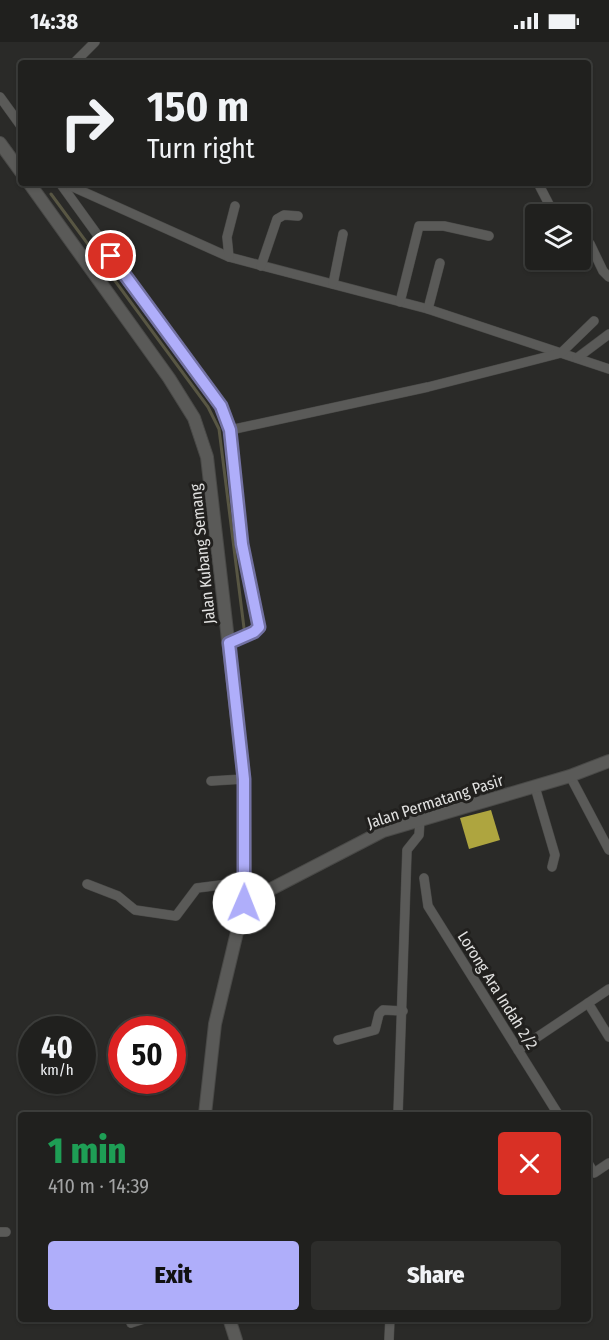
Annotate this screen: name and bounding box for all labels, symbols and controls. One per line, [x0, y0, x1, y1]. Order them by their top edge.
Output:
text: 14:38 [30, 8, 78, 35]
text: 150 m [147, 82, 249, 132]
icon: right [48, 84, 126, 162]
text: Turn right [147, 133, 255, 165]
map controls [525, 204, 591, 270]
button: layers [525, 204, 591, 270]
pin [85, 230, 136, 281]
icon: arrive [94, 239, 127, 272]
street label: Jalan Kubang Semang [186, 482, 219, 625]
street label: Jalan Permatang Pasir [365, 770, 506, 832]
position arrow [212, 871, 276, 935]
street label: Lorong Ara Indah 2/2 [454, 928, 542, 1053]
speed limit sign: 50 [108, 1016, 186, 1094]
text: 40 [41, 1030, 73, 1066]
text: km/h [40, 1061, 74, 1079]
text: 1 min [48, 1129, 126, 1173]
button: close [498, 1132, 561, 1195]
text: 410 m · 14:39 [48, 1174, 149, 1198]
button: Exit [48, 1241, 299, 1310]
button: Share [311, 1241, 561, 1310]

